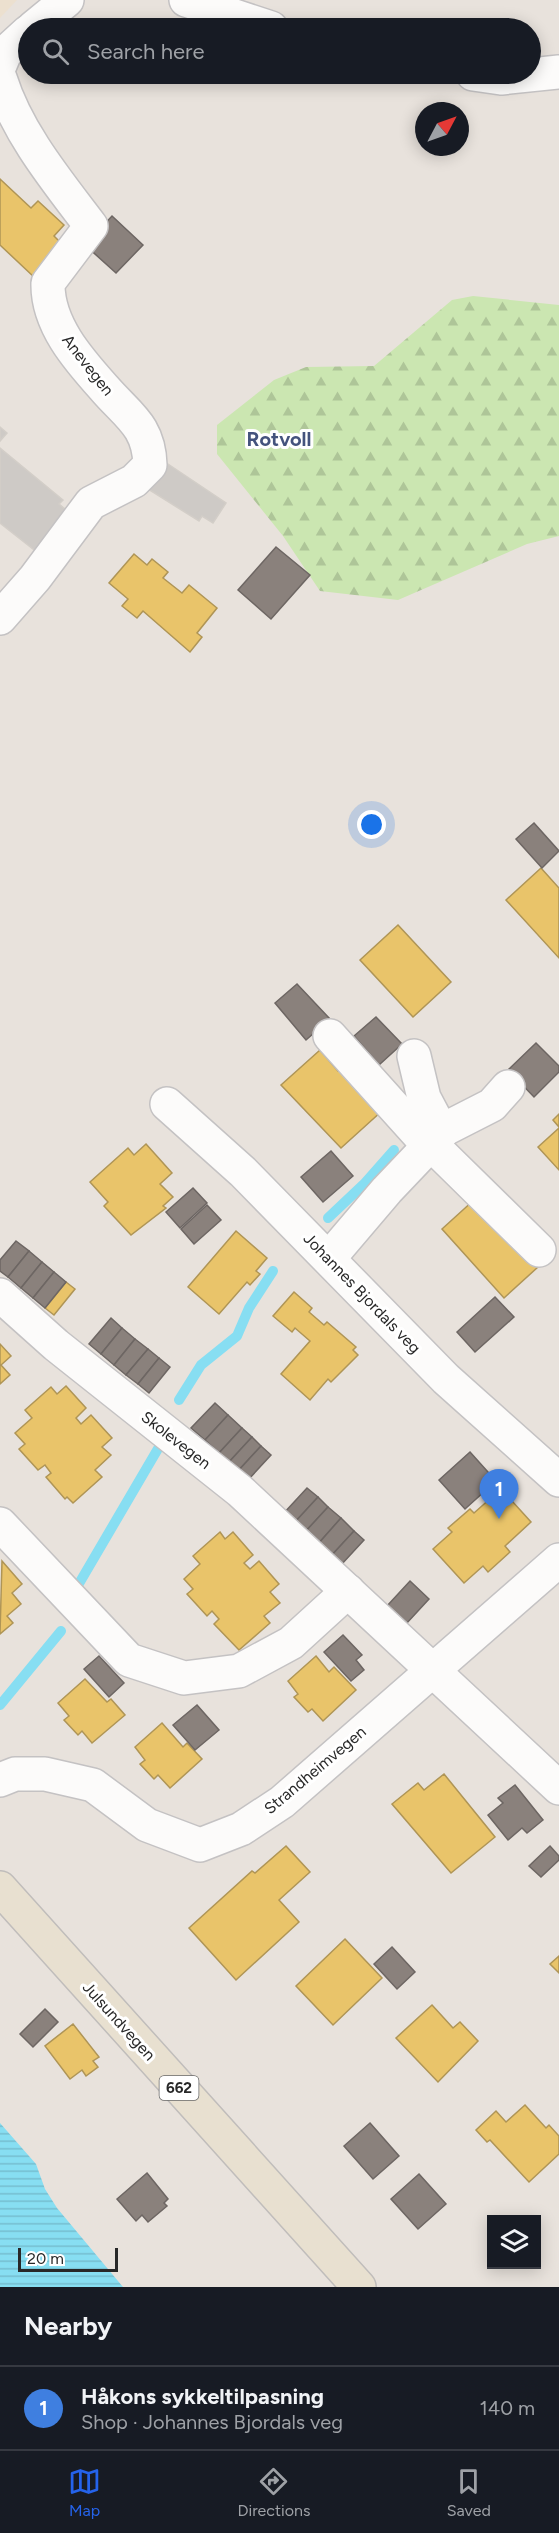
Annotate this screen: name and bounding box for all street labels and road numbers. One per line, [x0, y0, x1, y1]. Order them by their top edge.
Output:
street label: Anevegen [58, 331, 118, 399]
street label: Johannes Bjordals veg [300, 1229, 424, 1357]
street label: Skolevegen [138, 1407, 214, 1473]
street label: Strandheimvegen [260, 1722, 370, 1818]
street label: Julsundvegen [79, 1978, 159, 2064]
road number: 662 [160, 2076, 198, 2100]

